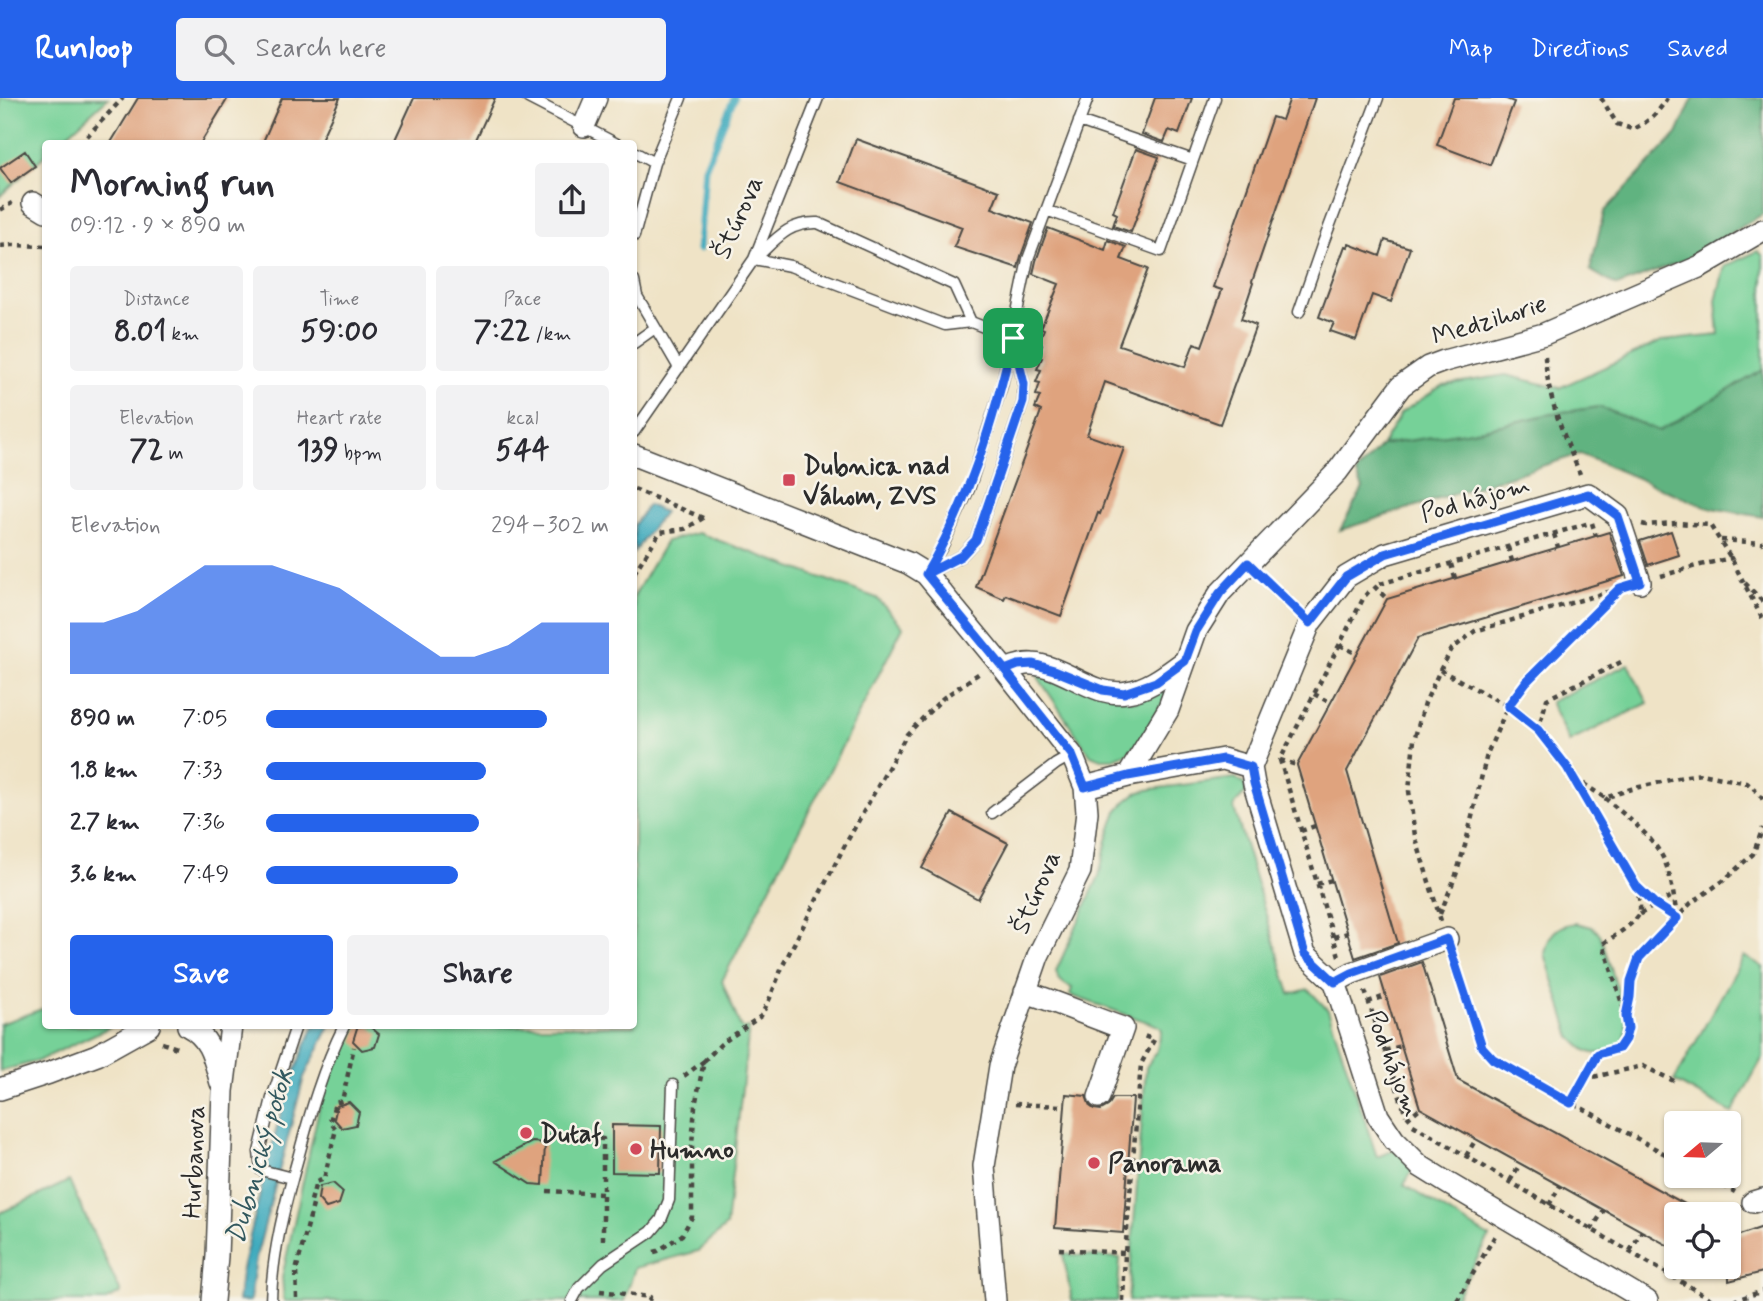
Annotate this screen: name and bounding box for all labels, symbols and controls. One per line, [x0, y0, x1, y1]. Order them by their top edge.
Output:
search box [176, 18, 666, 81]
text: Runloop [35, 27, 134, 71]
icon: search [200, 30, 238, 68]
text: Search here [256, 32, 386, 66]
text: Map [1449, 34, 1493, 65]
text: Directions [1531, 34, 1629, 65]
text: Saved [1667, 34, 1728, 65]
text: Morning run [70, 160, 275, 209]
button: share [535, 163, 609, 237]
street label: Štúrova [705, 171, 772, 265]
text: 09:12 · 9 × 890 m [70, 211, 246, 241]
text: Distance [123, 287, 190, 312]
text: Time [320, 287, 359, 312]
text: Pace [504, 287, 541, 312]
street label: Medzihorie [1428, 287, 1551, 354]
pin [983, 308, 1043, 368]
text: 8.01 [114, 312, 166, 351]
text: 59:00 [301, 312, 378, 351]
text: 7:22 [474, 312, 530, 351]
icon: arrive [994, 319, 1032, 357]
text: km [166, 322, 199, 347]
text: /km [530, 322, 571, 347]
text: Elevation [119, 406, 194, 431]
text: Heart rate [297, 406, 382, 431]
text: kcal [507, 406, 538, 431]
text: 72 [129, 431, 163, 470]
text: 139 [297, 431, 339, 470]
text: 544 [496, 431, 549, 470]
text: m [163, 441, 184, 466]
text: bpm [339, 441, 382, 466]
place label: Dubnica nad Váhom, ZVS [803, 450, 949, 514]
street label: Pod hájom [1417, 468, 1534, 532]
marker: Dubnica nad Váhom, ZVS [781, 472, 797, 488]
text: Elevation [70, 511, 161, 541]
text: 294–302 m [491, 511, 609, 541]
text: 890 m [70, 704, 135, 734]
text: 7:05 [182, 704, 227, 734]
text: 1.8 km [70, 756, 138, 786]
text: 7:33 [182, 756, 222, 786]
text: 2.7 km [70, 808, 140, 838]
text: 7:36 [182, 808, 225, 838]
street label: Štúrova [1004, 846, 1070, 940]
text: 3.6 km [70, 860, 137, 890]
text: 7:49 [182, 860, 229, 890]
button: Save [70, 935, 333, 1015]
button: Share [347, 935, 609, 1015]
street label: Pod hájom [1356, 1005, 1428, 1122]
water label: Dubnický potok [218, 1064, 303, 1249]
street label: Hurbanova [176, 1105, 214, 1219]
north arrow [1664, 1111, 1741, 1188]
map controls [1664, 1111, 1741, 1279]
place label: Dutaf [540, 1118, 602, 1152]
marker: Dutaf [518, 1125, 534, 1141]
place label: Humno [650, 1134, 734, 1168]
marker: Humno [628, 1141, 644, 1157]
place label: Panorama [1108, 1148, 1222, 1182]
marker: Panorama [1086, 1155, 1102, 1171]
button: locate [1664, 1202, 1741, 1279]

